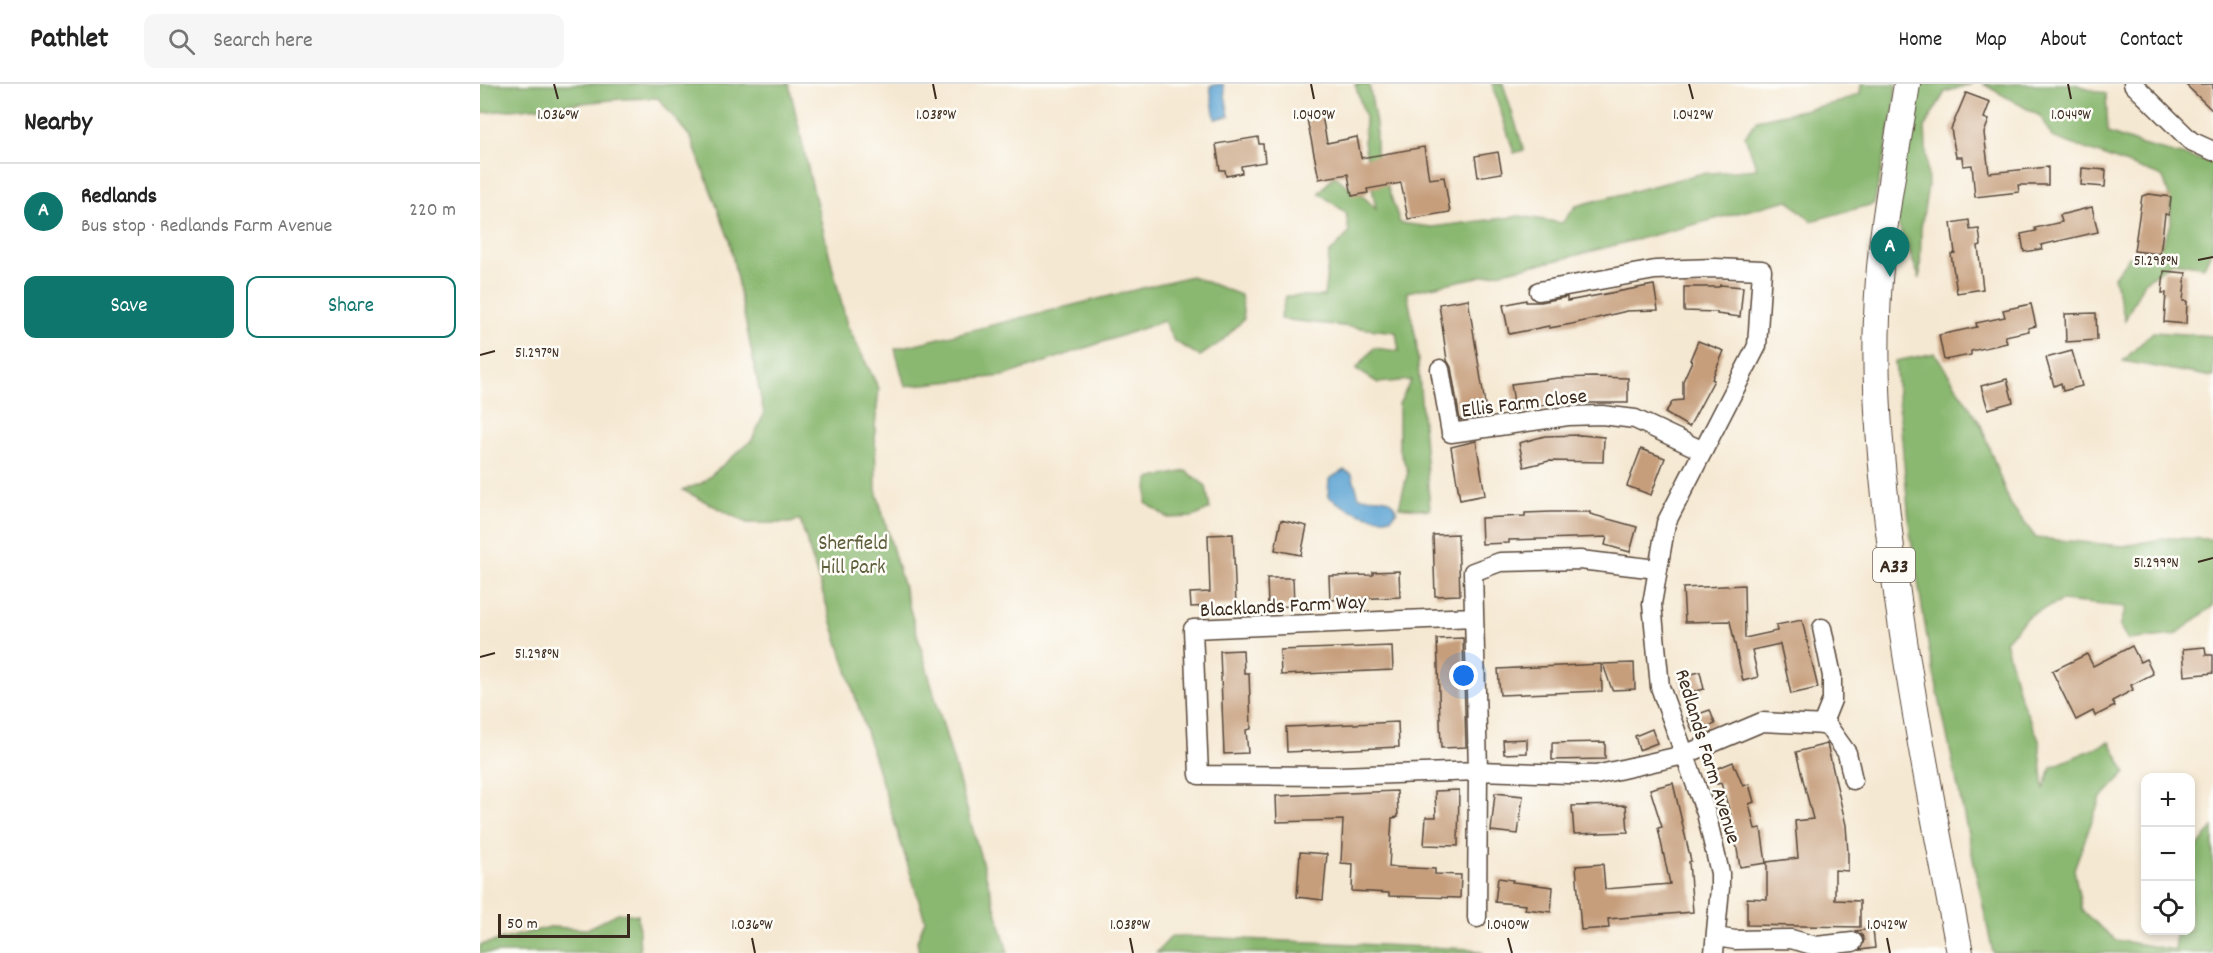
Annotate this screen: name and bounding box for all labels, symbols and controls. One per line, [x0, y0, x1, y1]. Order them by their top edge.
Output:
search box [144, 14, 564, 68]
text: Pathlet [30, 21, 108, 61]
icon: search [165, 25, 198, 58]
text: Search here [213, 26, 313, 57]
text: Home [1898, 26, 1942, 56]
text: Map [1975, 26, 2007, 56]
text: About [2040, 26, 2087, 56]
text: Contact [2120, 26, 2183, 56]
text: Nearby [24, 105, 92, 142]
text: 1.036°W [537, 105, 579, 127]
text: 1.038°W [916, 105, 956, 127]
text: 1.040°W [1293, 105, 1335, 127]
text: 1.042°W [1673, 105, 1713, 127]
text: 1.044°W [2051, 105, 2091, 127]
text: Redlands [81, 182, 157, 213]
text: A [38, 197, 49, 225]
text: 220 m [409, 197, 456, 225]
text: Bus stop · Redlands Farm Avenue [81, 213, 332, 241]
pin: A [1870, 228, 1910, 277]
text: 51.298°N [2134, 251, 2178, 273]
button: Save [24, 276, 234, 338]
button: Share [246, 276, 456, 338]
text: 51.297°N [515, 343, 559, 365]
street label: Ellis Farm Close [1460, 382, 1589, 428]
park label: Sherfield Hill Park [818, 530, 888, 584]
road number: A33 [1873, 548, 1915, 582]
text: 51.299°N [2133, 553, 2179, 575]
street label: Blacklands Farm Way [1199, 589, 1368, 627]
text: 51.298°N [515, 644, 559, 666]
your location [1449, 661, 1478, 690]
street label: Redlands Farm Avenue [1665, 666, 1747, 848]
map controls [2141, 773, 2195, 935]
button: + [2141, 773, 2195, 827]
button: − [2141, 827, 2195, 881]
button: locate [2141, 881, 2195, 935]
scale bar [498, 911, 630, 938]
text: 50 m [507, 913, 538, 936]
text: 1.036°W [731, 915, 773, 937]
text: 1.038°W [1110, 915, 1150, 937]
text: 1.040°W [1487, 915, 1529, 937]
text: 1.042°W [1867, 915, 1907, 937]

